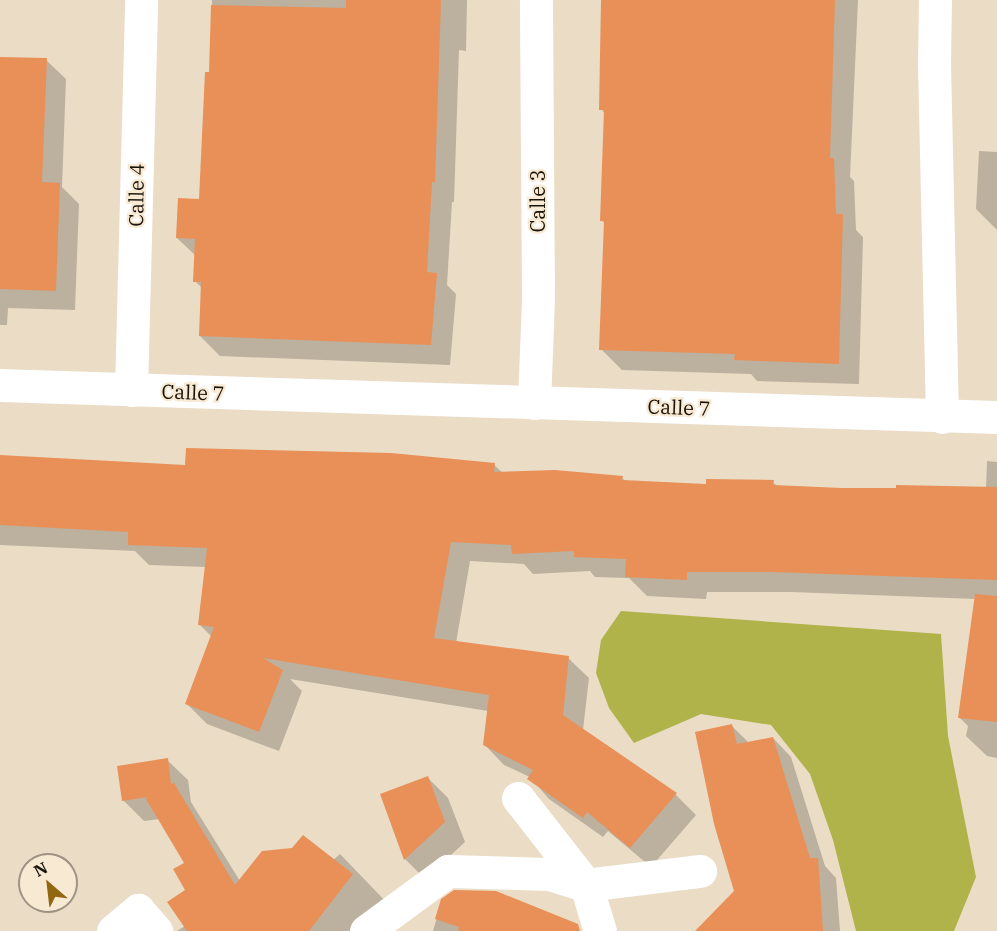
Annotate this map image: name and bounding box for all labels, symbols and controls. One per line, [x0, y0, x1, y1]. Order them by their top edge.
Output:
street label: Calle 4 [123, 163, 149, 227]
street label: Calle 3 [525, 169, 549, 233]
street label: Calle 7 [161, 379, 225, 405]
street label: Calle 7 [647, 394, 711, 420]
north arrow [18, 853, 78, 913]
text: N [30, 857, 51, 881]

